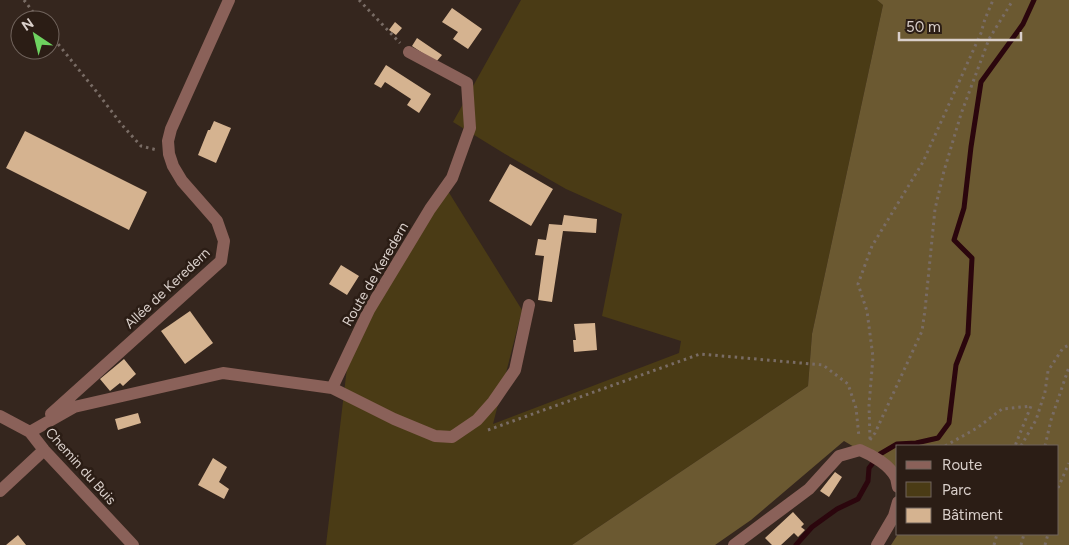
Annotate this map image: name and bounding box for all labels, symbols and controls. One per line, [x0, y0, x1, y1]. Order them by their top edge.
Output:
north arrow [10, 10, 60, 60]
scale bar [899, 10, 1022, 42]
text: N [19, 15, 37, 35]
text: 50 m [906, 18, 941, 36]
street label: Route de Keredern [339, 219, 412, 329]
street label: Allée de Keredern [121, 244, 214, 332]
street label: Chemin du Buis [42, 424, 120, 508]
legend [896, 445, 1059, 535]
text: Route [942, 456, 982, 474]
text: Parc [942, 481, 971, 499]
text: Bâtiment [942, 506, 1003, 524]

